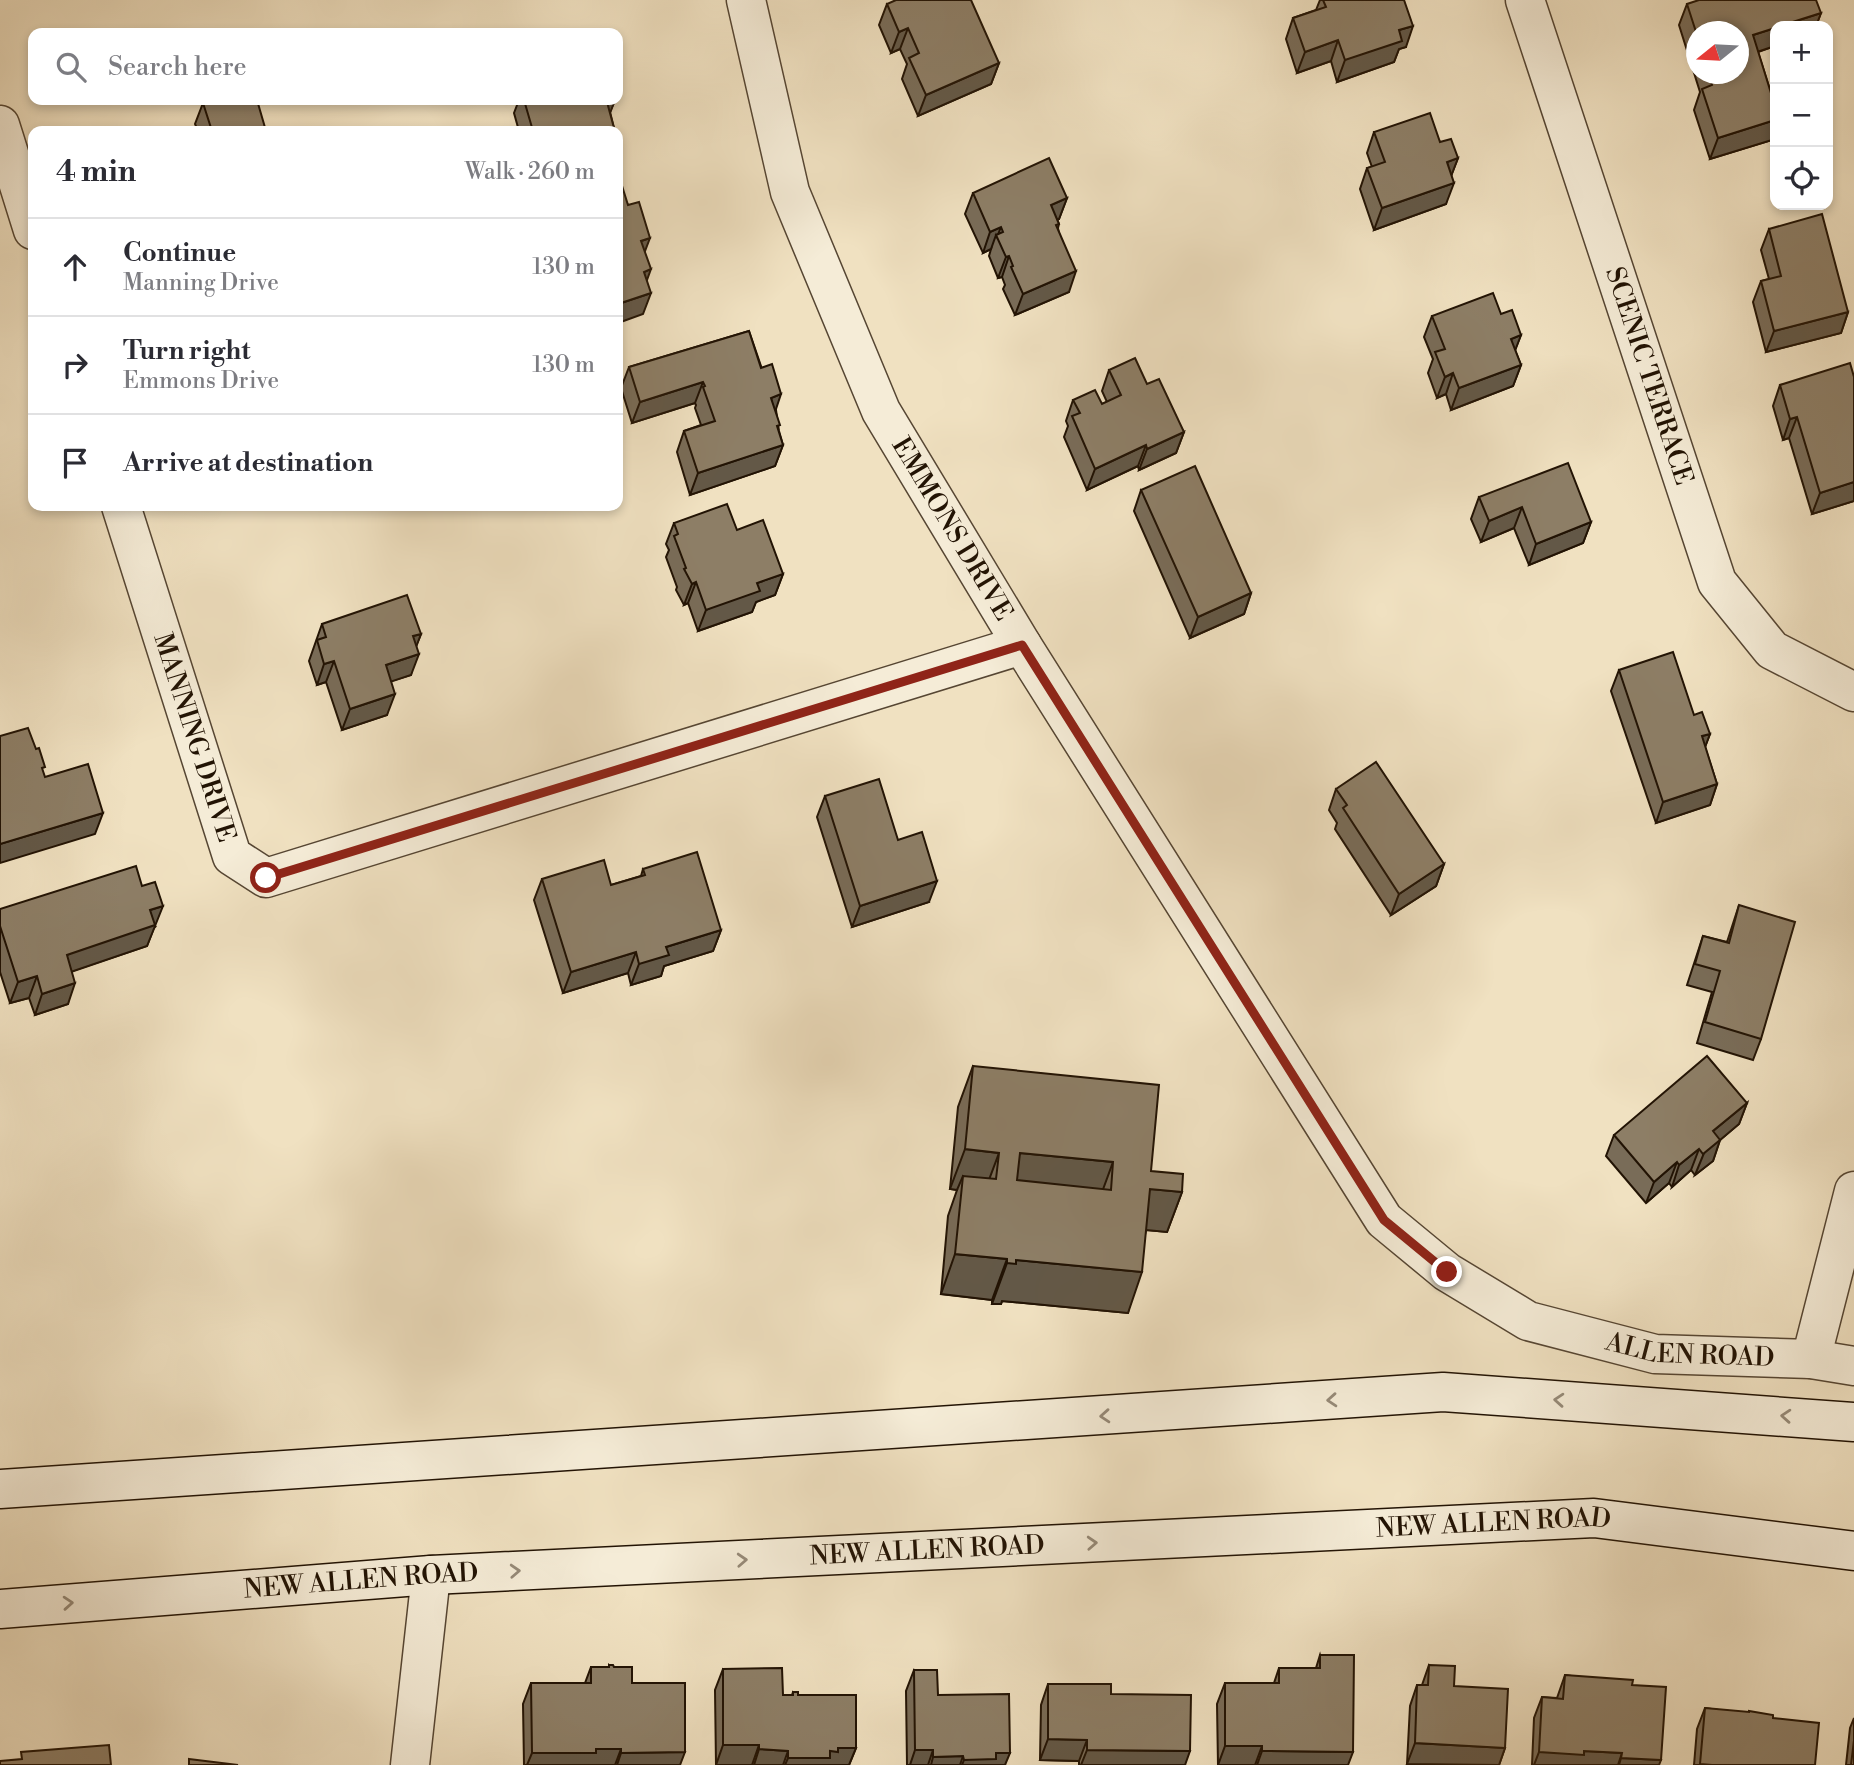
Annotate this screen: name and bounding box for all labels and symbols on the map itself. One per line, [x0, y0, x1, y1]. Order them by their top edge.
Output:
north arrow [1686, 21, 1749, 84]
street label: SCENIC TERRACE [1598, 263, 1700, 489]
street label: EMMONS DRIVE [885, 432, 1020, 626]
street label: MANNING DRIVE [146, 629, 243, 846]
route start [250, 862, 281, 893]
route end [1431, 1256, 1462, 1287]
street label: ALLEN ROAD [1601, 1326, 1775, 1374]
one-way arrow [1326, 1392, 1337, 1407]
one-way arrow [1553, 1393, 1564, 1408]
one-way arrow [1099, 1408, 1110, 1423]
one-way arrow [1780, 1409, 1791, 1424]
street label: NEW ALLEN ROAD [1375, 1502, 1613, 1545]
street label: NEW ALLEN ROAD [809, 1529, 1045, 1572]
one-way arrow [1086, 1535, 1097, 1550]
one-way arrow [737, 1553, 748, 1568]
street label: NEW ALLEN ROAD [242, 1557, 479, 1606]
one-way arrow [510, 1564, 521, 1579]
one-way arrow [63, 1596, 74, 1611]

